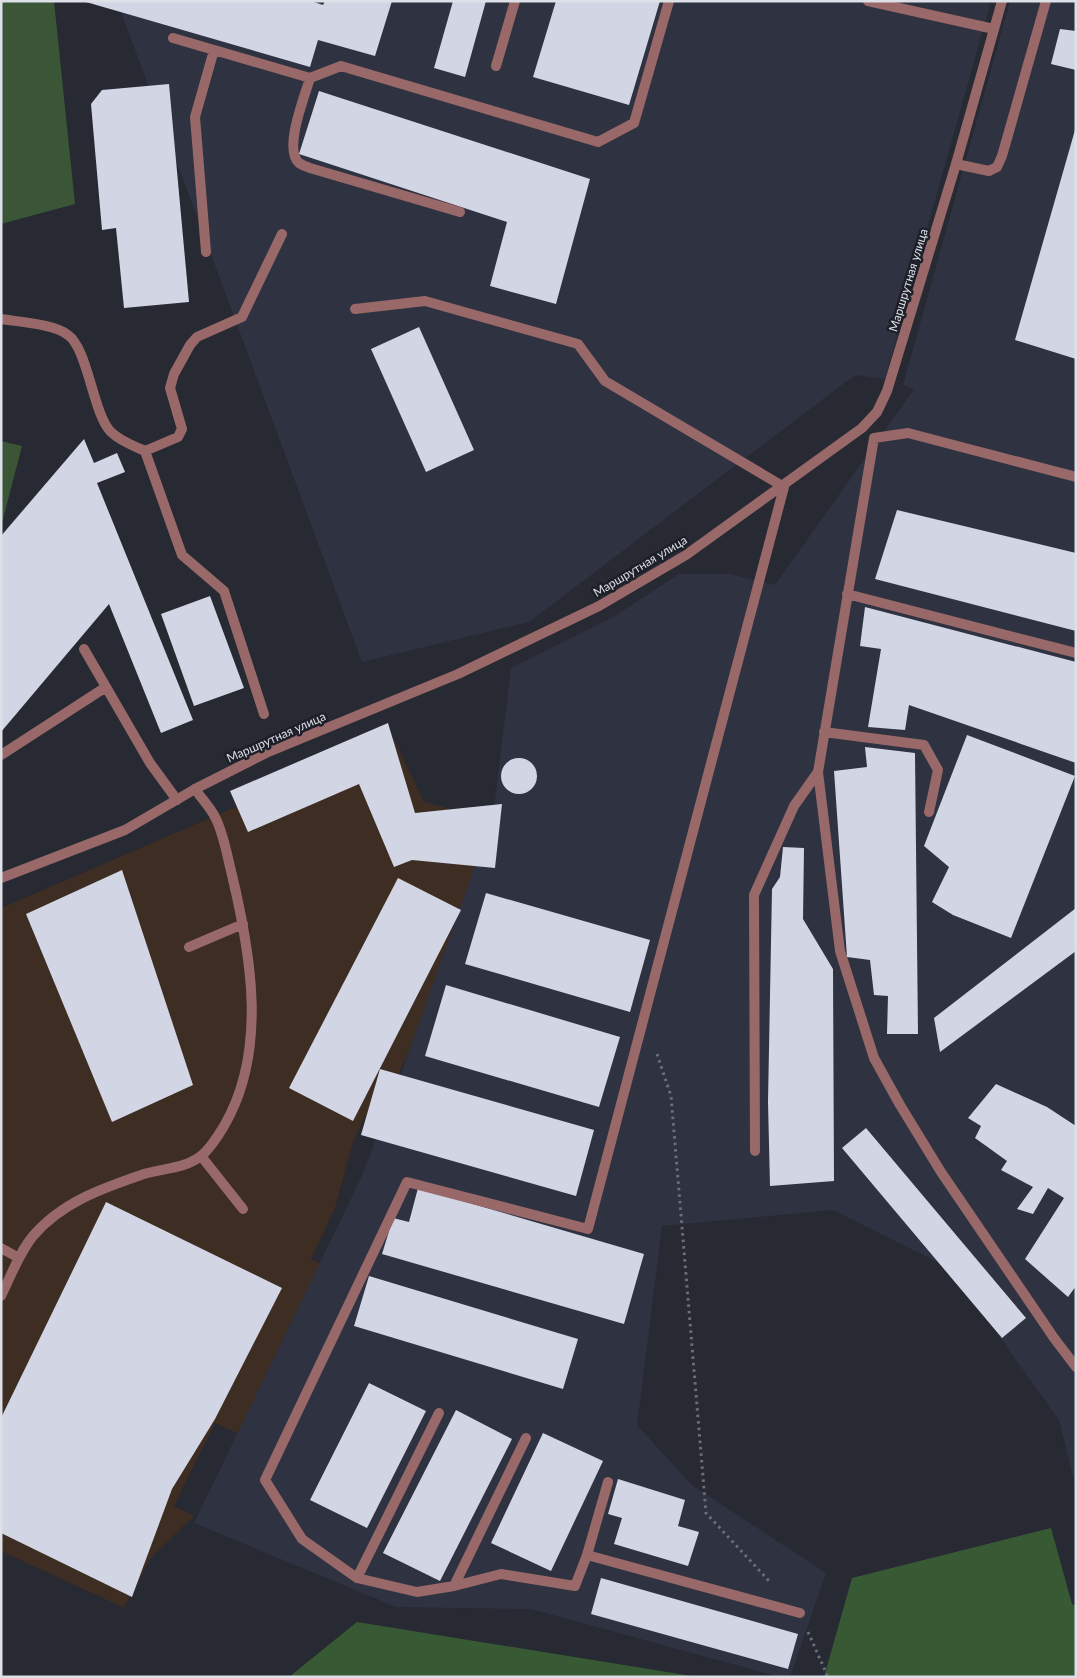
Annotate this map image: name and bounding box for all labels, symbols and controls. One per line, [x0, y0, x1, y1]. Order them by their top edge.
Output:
street label: Маршрутная улица [885, 227, 931, 333]
street label: Маршрутная улица [590, 532, 690, 600]
street label: Маршрутная улица [224, 708, 328, 766]

